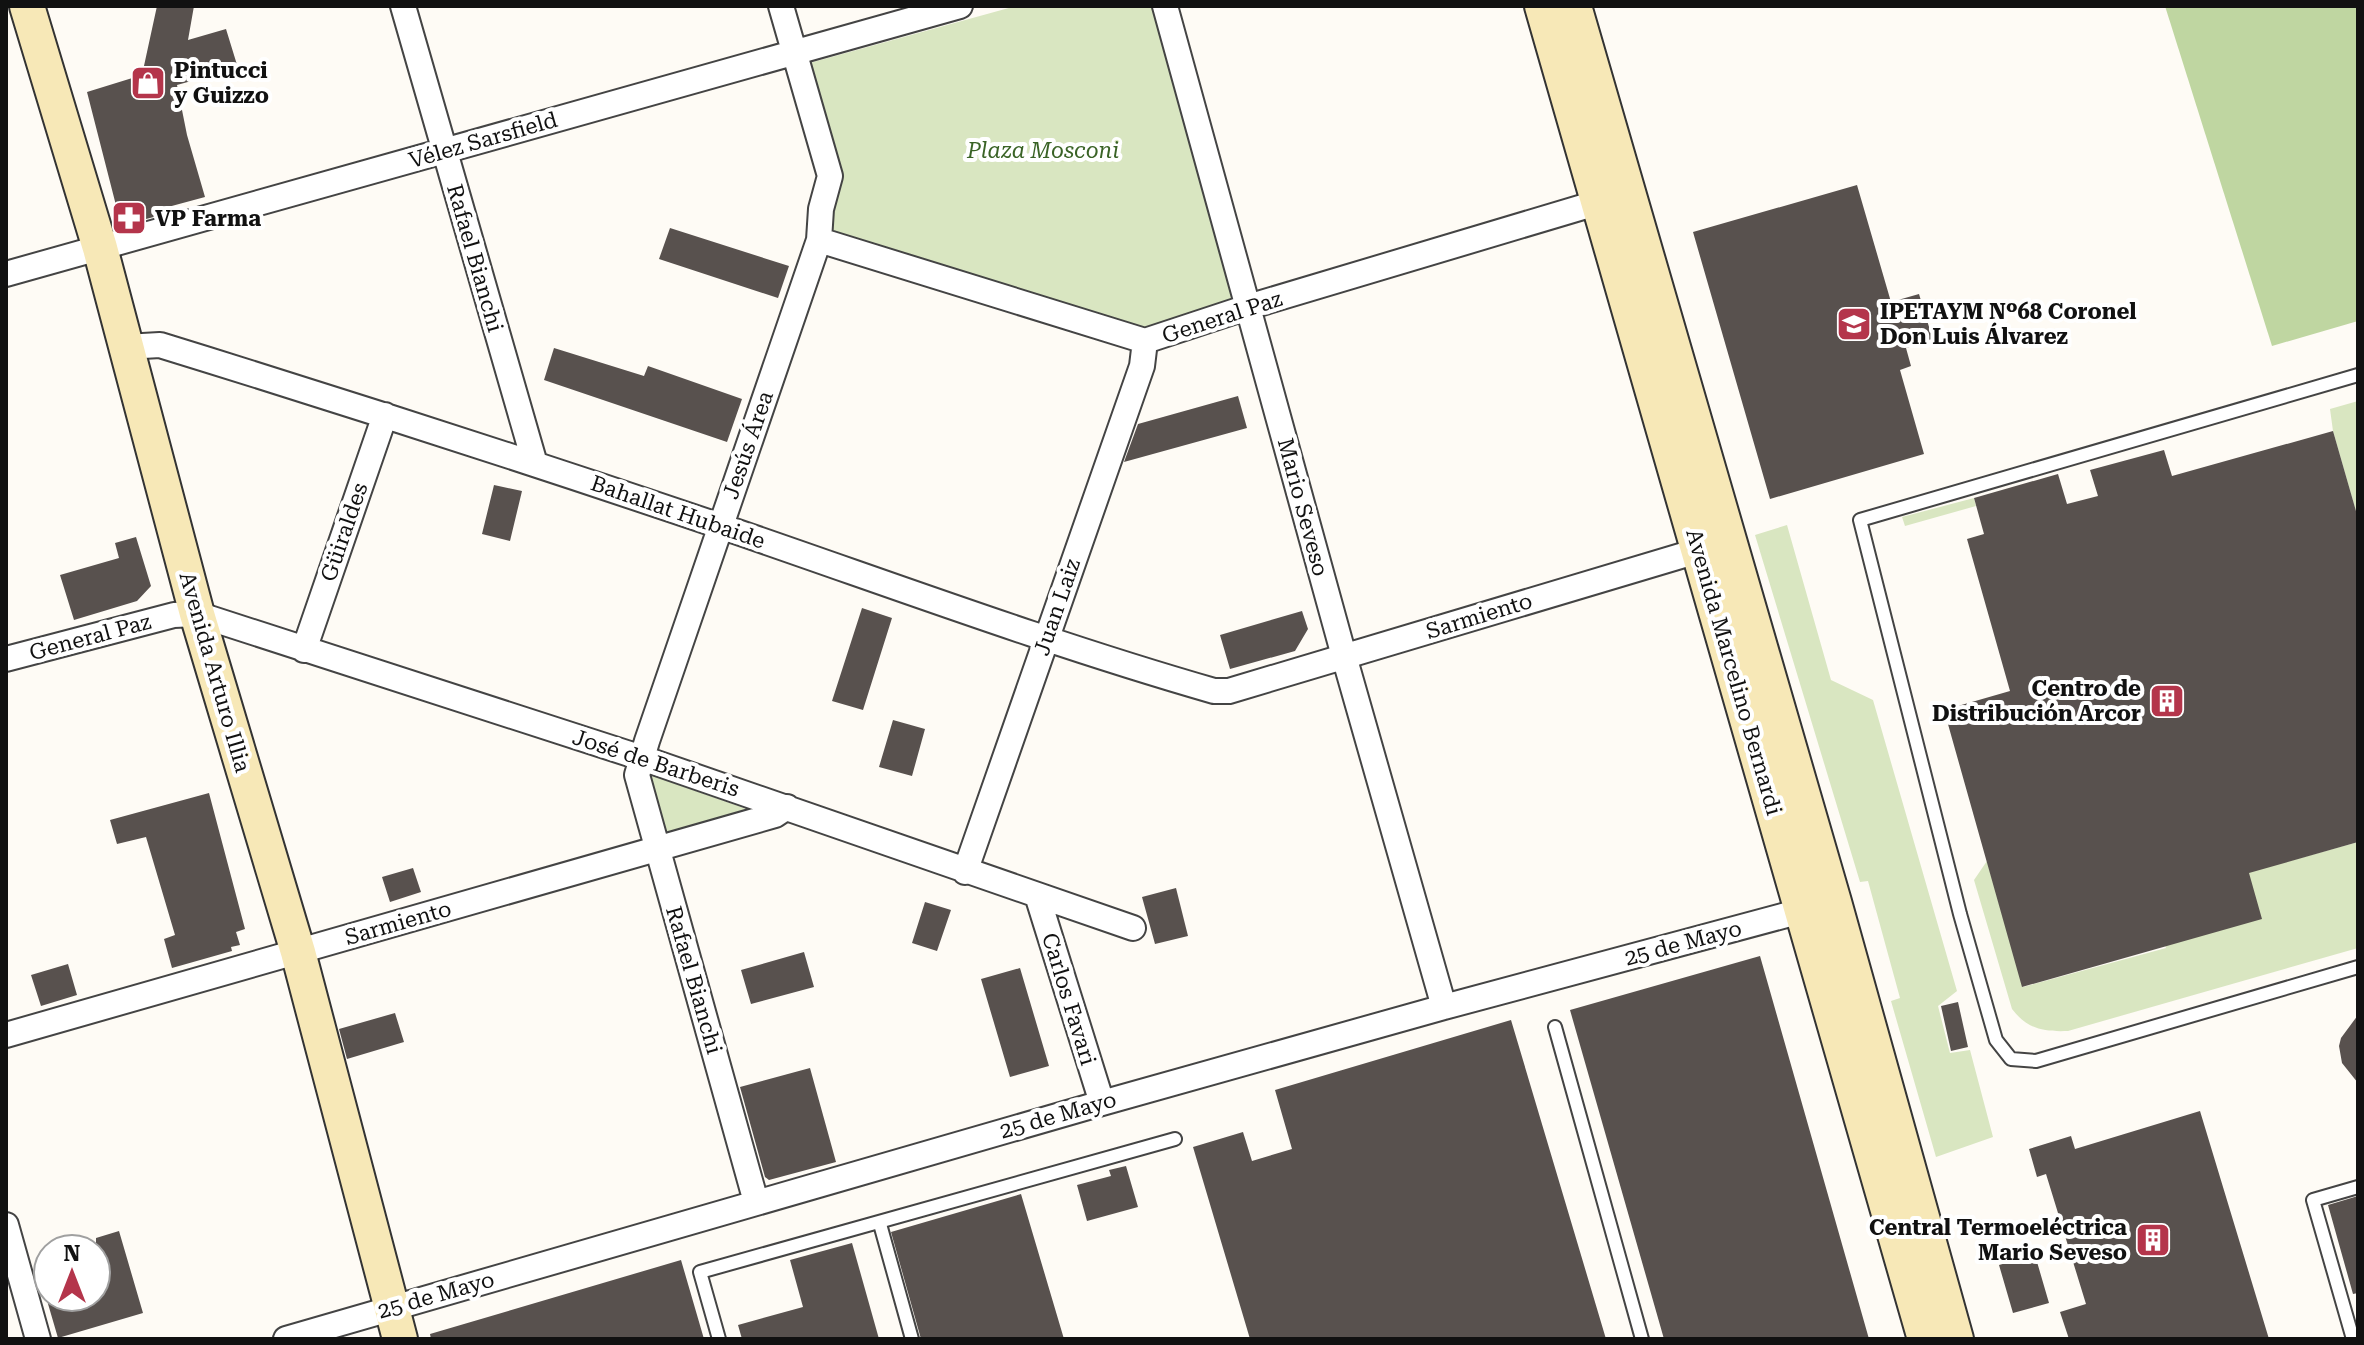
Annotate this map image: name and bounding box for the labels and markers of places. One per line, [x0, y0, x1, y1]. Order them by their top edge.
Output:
place label: Pintucci y Guizzo [174, 58, 269, 108]
shop icon: Pintucci y Guizzo [129, 64, 167, 102]
pharmacy icon: VP Farma [110, 199, 148, 237]
place label: VP Farma [155, 206, 261, 231]
place label: IPETAYM Nº68 Coronel Don Luis Álvarez [1880, 299, 2136, 349]
school or university icon: IPETAYM Nº68 Coronel Don Luis Álvarez [1835, 305, 1873, 343]
place label: Centro de Distribución Arcor [1932, 676, 2141, 726]
building icon: Centro de Distribución Arcor [2148, 682, 2186, 720]
place label: Central Termoeléctrica Mario Seveso [1869, 1215, 2127, 1265]
building icon: Central Termoeléctrica Mario Seveso [2134, 1221, 2172, 1259]

